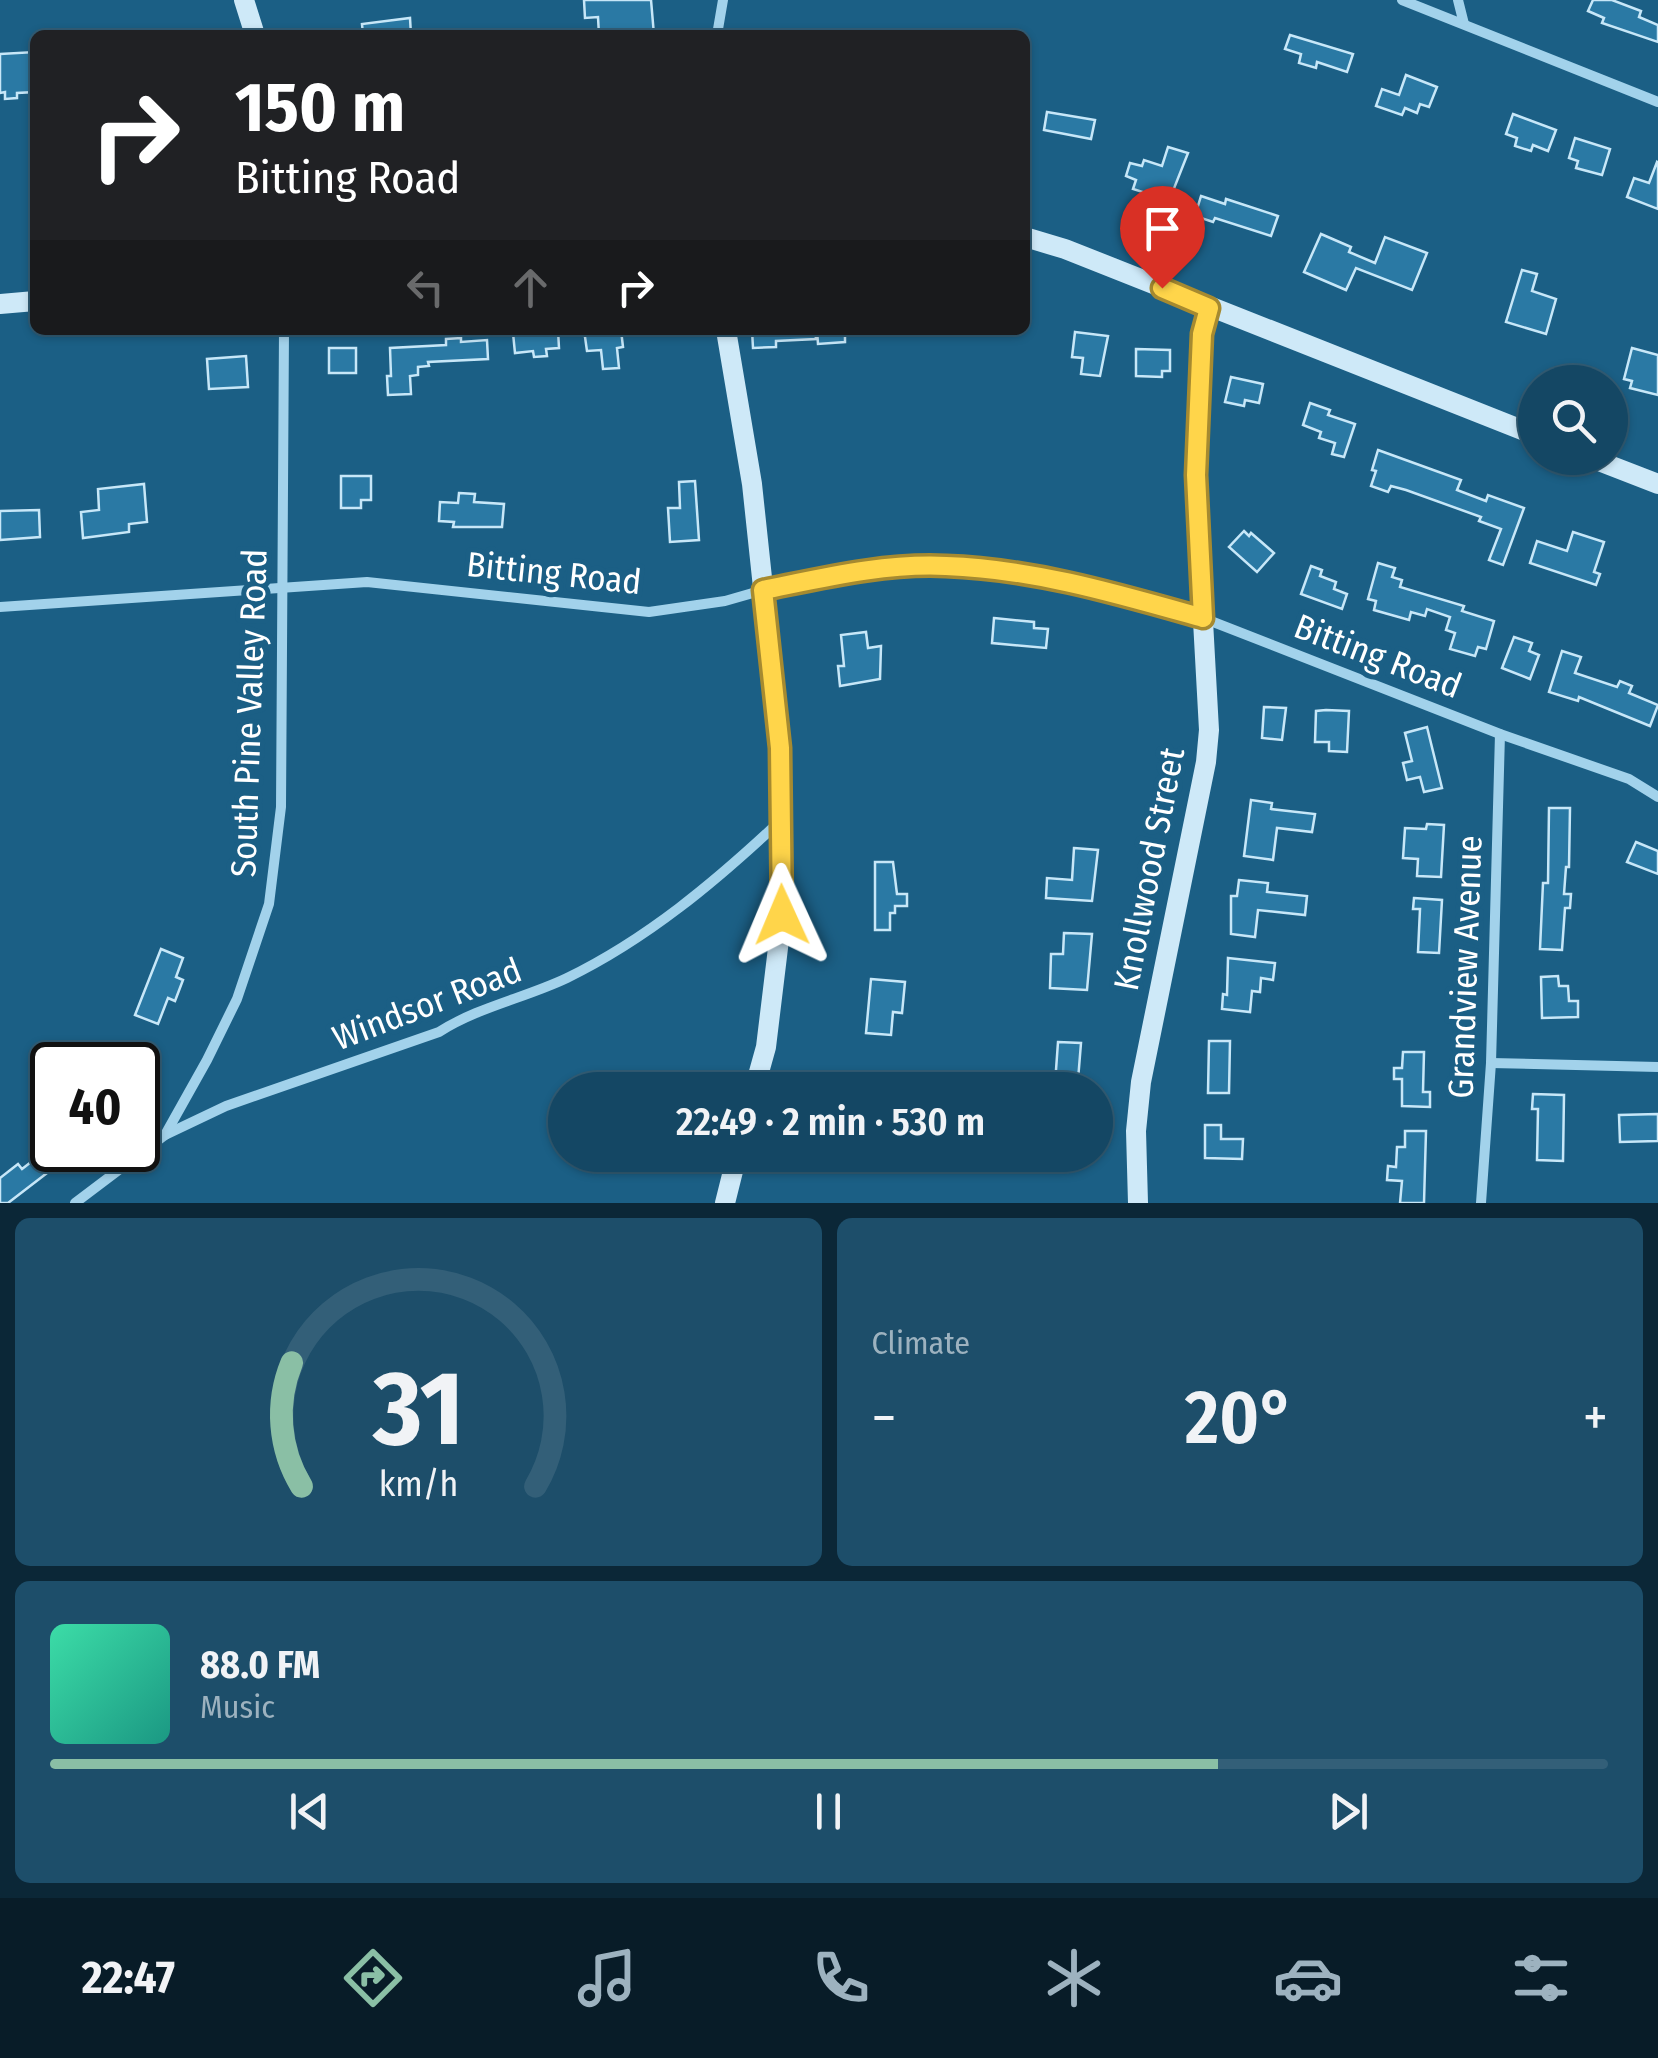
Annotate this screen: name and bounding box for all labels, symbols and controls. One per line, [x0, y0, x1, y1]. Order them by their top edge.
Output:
text: 150 m [235, 66, 405, 150]
icon: right [70, 70, 200, 200]
text: Bitting Road [235, 151, 460, 205]
pin [1120, 186, 1205, 289]
icon: arrive [1135, 201, 1190, 256]
icon: left [398, 260, 453, 315]
icon: ahead [503, 260, 558, 315]
icon: right [608, 260, 663, 315]
map controls [1518, 365, 1628, 475]
button: search [1518, 365, 1628, 475]
street label: Bitting Road [465, 543, 643, 603]
street label: South Pine Valley Road [222, 548, 276, 878]
street label: Bitting Road [1289, 605, 1467, 707]
street label: Knollwood Street [1105, 743, 1193, 994]
street label: Grandview Avenue [1439, 835, 1491, 1099]
position arrow [730, 863, 834, 967]
street label: Windsor Road [327, 949, 527, 1059]
speed limit sign: 40 [30, 1042, 160, 1172]
text: 22:49 · 2 min · 530 m [676, 1099, 985, 1145]
text: Climate [872, 1324, 970, 1362]
text: 31 [372, 1347, 464, 1472]
text: 20° [1185, 1373, 1295, 1463]
text: − [872, 1385, 896, 1451]
text: + [1583, 1385, 1608, 1451]
text: km/h [378, 1463, 458, 1505]
text: 88.0 FM [200, 1642, 320, 1688]
text: Music [200, 1688, 275, 1726]
icon: previous [282, 1784, 337, 1839]
icon: pause [801, 1784, 856, 1839]
icon: next [1321, 1784, 1376, 1839]
icon: directions [338, 1943, 408, 2013]
icon: music [572, 1943, 642, 2013]
icon: phone [806, 1943, 876, 2013]
icon: climate [1039, 1943, 1109, 2013]
icon: car [1273, 1943, 1343, 2013]
icon: filters [1506, 1943, 1576, 2013]
text: 22:47 [82, 1951, 175, 2005]

